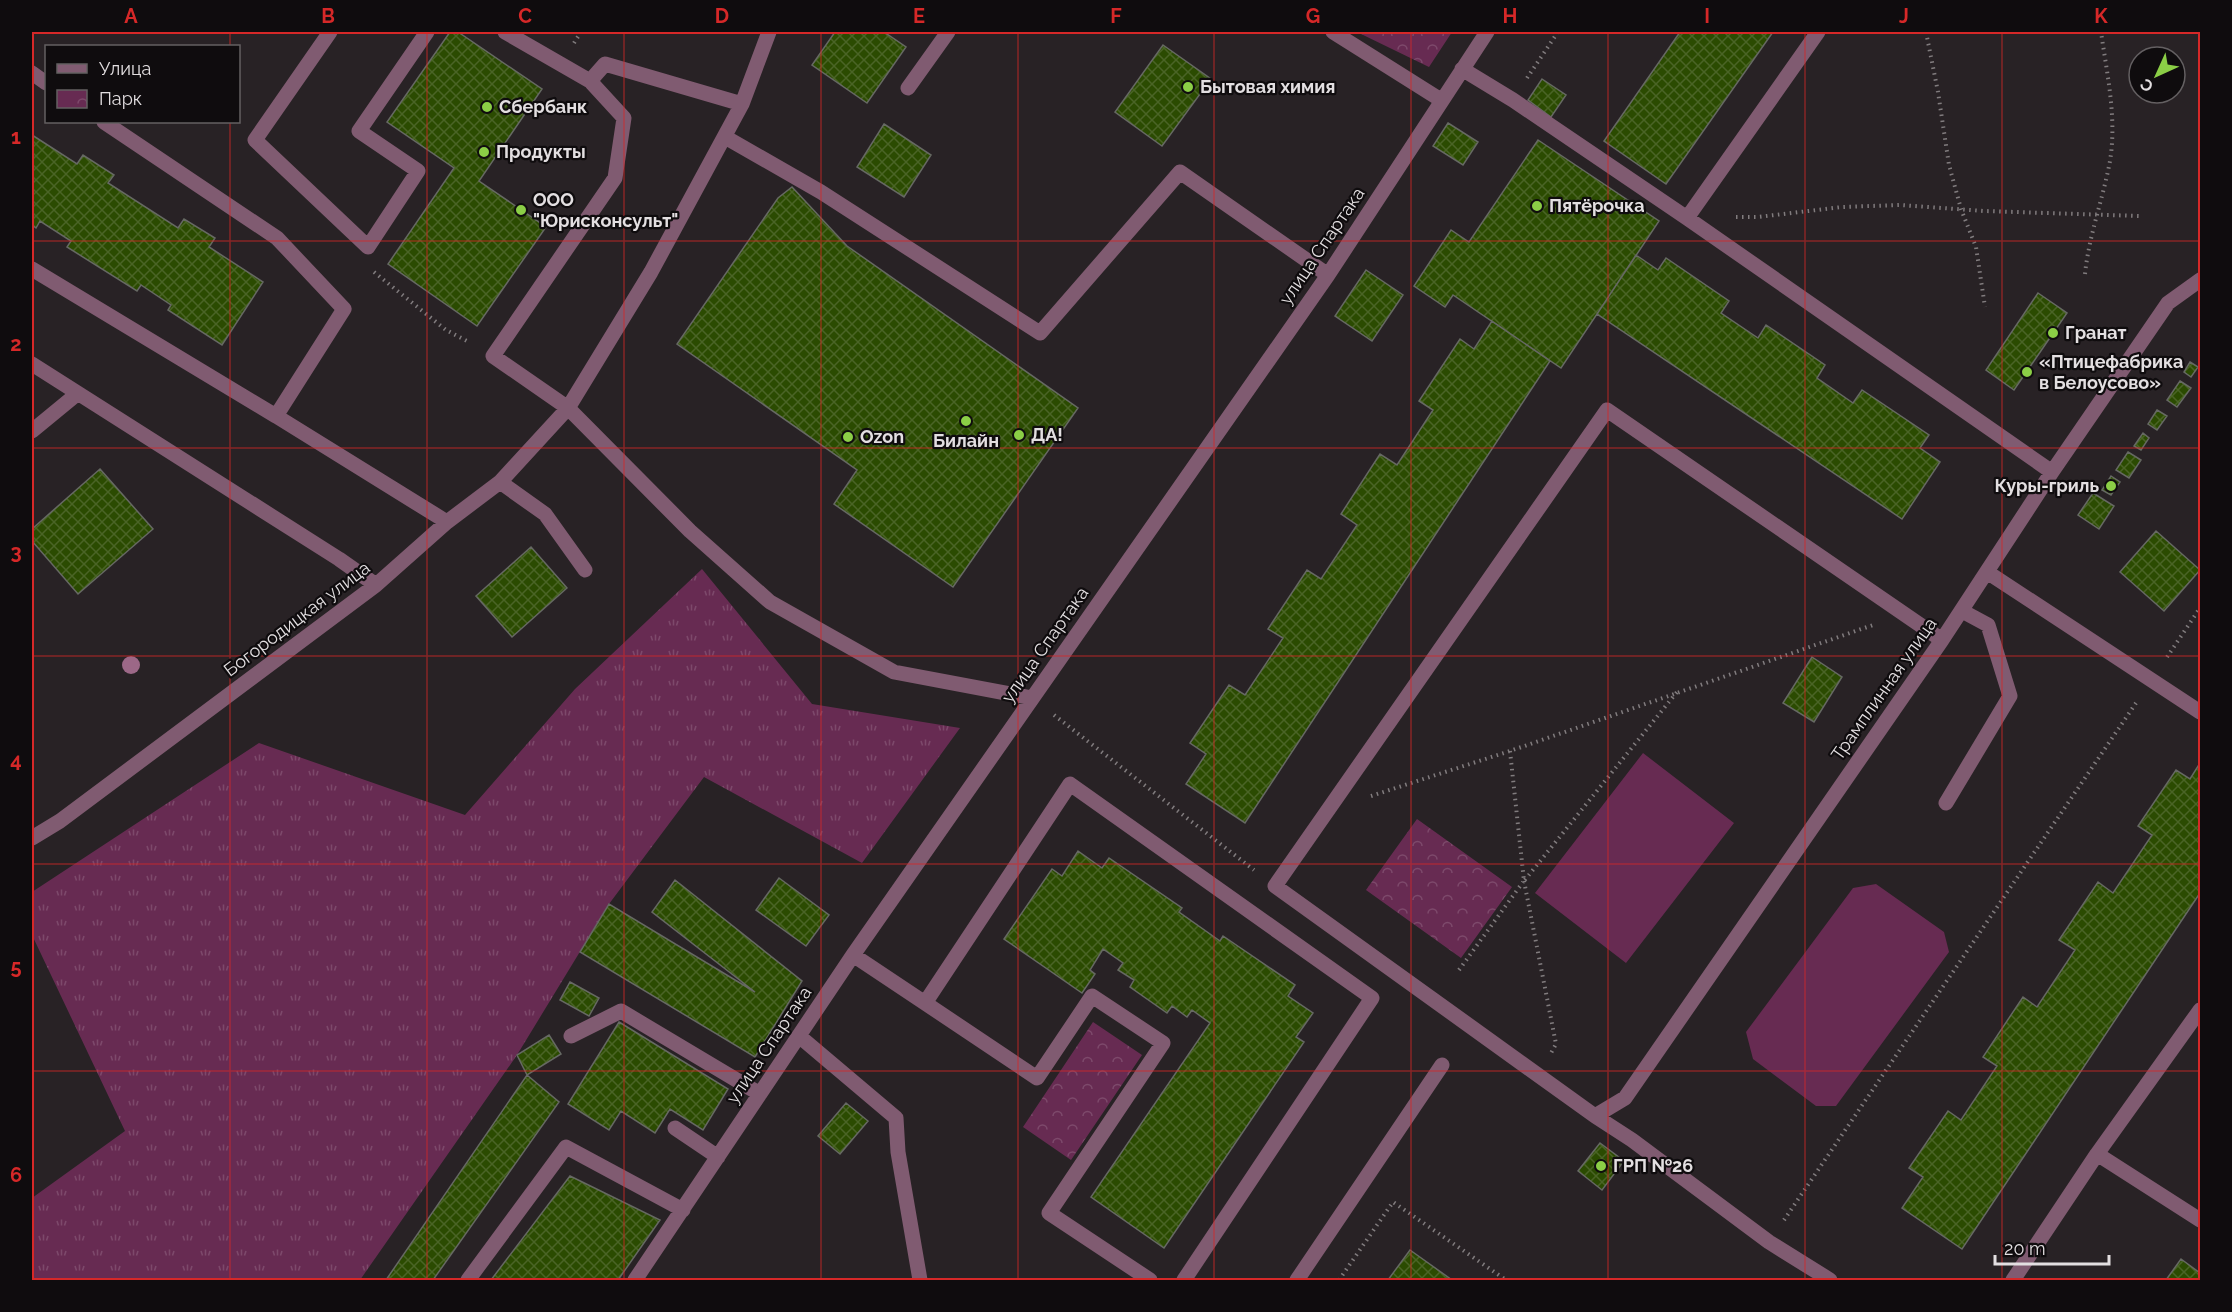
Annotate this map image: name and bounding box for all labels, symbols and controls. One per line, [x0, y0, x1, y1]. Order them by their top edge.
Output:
text: A [124, 4, 138, 28]
text: B [321, 4, 335, 28]
text: C [518, 4, 532, 28]
text: D [715, 4, 729, 28]
text: E [913, 4, 925, 28]
text: F [1110, 4, 1122, 28]
text: G [1306, 4, 1320, 28]
text: H [1503, 4, 1517, 28]
text: I [1704, 4, 1710, 28]
text: J [1899, 4, 1909, 28]
text: K [2094, 4, 2108, 28]
legend [45, 45, 240, 123]
north arrow [2127, 45, 2187, 105]
text: Улица [99, 58, 151, 79]
text: С [2136, 75, 2157, 96]
place label: Бытовая химия [1200, 76, 1335, 97]
marker: Бытовая химия [1181, 80, 1195, 94]
text: Парк [99, 88, 142, 109]
place label: Сбербанк [499, 96, 587, 117]
marker: Сбербанк [480, 100, 494, 114]
text: 1 [11, 125, 21, 149]
place label: Продукты [496, 141, 586, 162]
marker: Продукты [477, 145, 491, 159]
street label: улица Спартака [1275, 183, 1368, 308]
place label: ООО "Юрисконсульт" [533, 189, 678, 231]
place label: Пятёрочка [1549, 195, 1645, 216]
marker: Пятёрочка [1530, 199, 1544, 213]
marker: ООО "Юрисконсульт" [514, 203, 528, 217]
place label: Гранат [2065, 322, 2126, 343]
marker: Гранат [2046, 326, 2060, 340]
text: 2 [10, 332, 22, 356]
place label: «Птицефабрика в Белоусово» [2039, 351, 2183, 393]
marker: «Птицефабрика в Белоусово» [2020, 365, 2034, 379]
marker: Билайн [959, 414, 973, 428]
place label: ДА! [1031, 424, 1063, 445]
place label: Ozon [860, 426, 904, 447]
marker: ДА! [1012, 428, 1026, 442]
marker: Ozon [841, 430, 855, 444]
place label: Билайн [933, 430, 999, 451]
place label: Куры-гриль [1994, 475, 2099, 496]
marker: Куры-гриль [2104, 479, 2118, 493]
text: 3 [10, 540, 22, 564]
street label: Богородицкая улица [220, 557, 374, 680]
street label: улица Спартака [997, 583, 1092, 707]
street label: Трамплинная улица [1826, 613, 1941, 764]
text: 4 [10, 748, 22, 772]
text: 5 [10, 955, 22, 979]
street label: улица Спартака [722, 982, 815, 1107]
place label: ГРП №26 [1613, 1155, 1693, 1176]
marker: ГРП №26 [1594, 1159, 1608, 1173]
text: 6 [10, 1163, 22, 1187]
scale bar [1995, 1228, 2109, 1266]
text: 20 m [2004, 1238, 2046, 1259]

